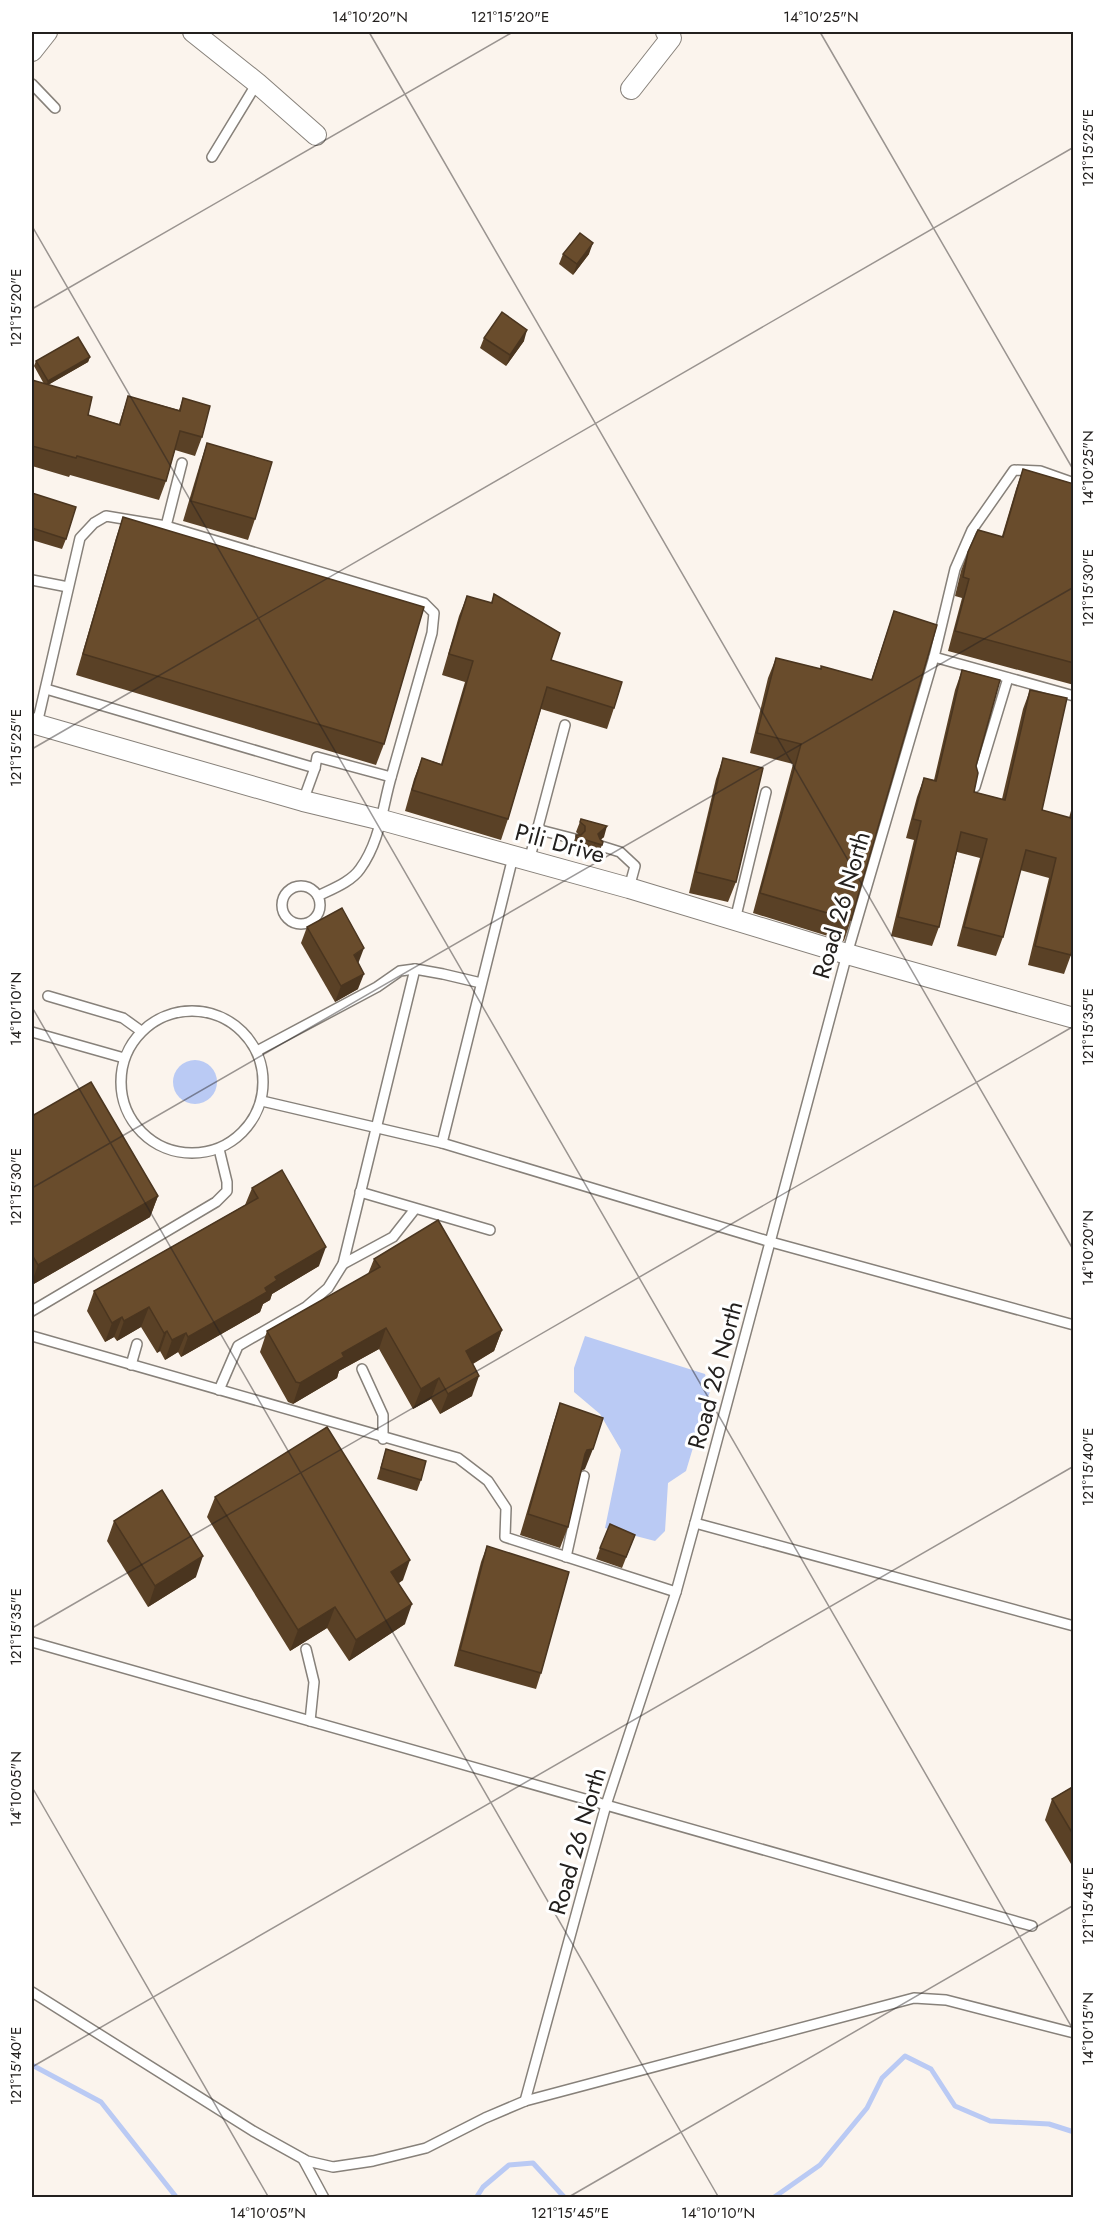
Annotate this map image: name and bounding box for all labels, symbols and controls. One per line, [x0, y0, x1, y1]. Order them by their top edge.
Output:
text: 14°10'20"N [332, 6, 408, 28]
text: 121°15'20"E [471, 6, 549, 28]
text: 14°10'25"N [783, 6, 859, 28]
text: 121°15'25"E [1077, 109, 1099, 187]
text: 121°15'20"E [5, 269, 27, 347]
text: 14°10'25"N [1077, 430, 1099, 506]
text: 121°15'30"E [1077, 549, 1099, 627]
text: 121°15'25"E [5, 709, 27, 787]
street label: Pili Drive [511, 814, 609, 872]
street label: Road 26 North [803, 827, 879, 983]
text: 14°10'10"N [5, 972, 27, 1046]
text: 121°15'35"E [1077, 988, 1099, 1066]
text: 121°15'30"E [5, 1148, 27, 1226]
text: 14°10'20"N [1077, 1210, 1099, 1286]
street label: Road 26 North [678, 1297, 752, 1453]
text: 121°15'40"E [1077, 1428, 1099, 1506]
text: 121°15'35"E [5, 1588, 27, 1666]
text: 14°10'05"N [5, 1751, 27, 1827]
street label: Road 26 North [539, 1763, 615, 1919]
text: 121°15'45"E [1077, 1867, 1099, 1945]
text: 14°10'15"N [1077, 1992, 1099, 2066]
text: 121°15'40"E [5, 2027, 27, 2105]
text: 14°10'05"N [230, 2202, 306, 2224]
text: 121°15'45"E [531, 2202, 609, 2224]
text: 14°10'10"N [681, 2202, 755, 2224]

